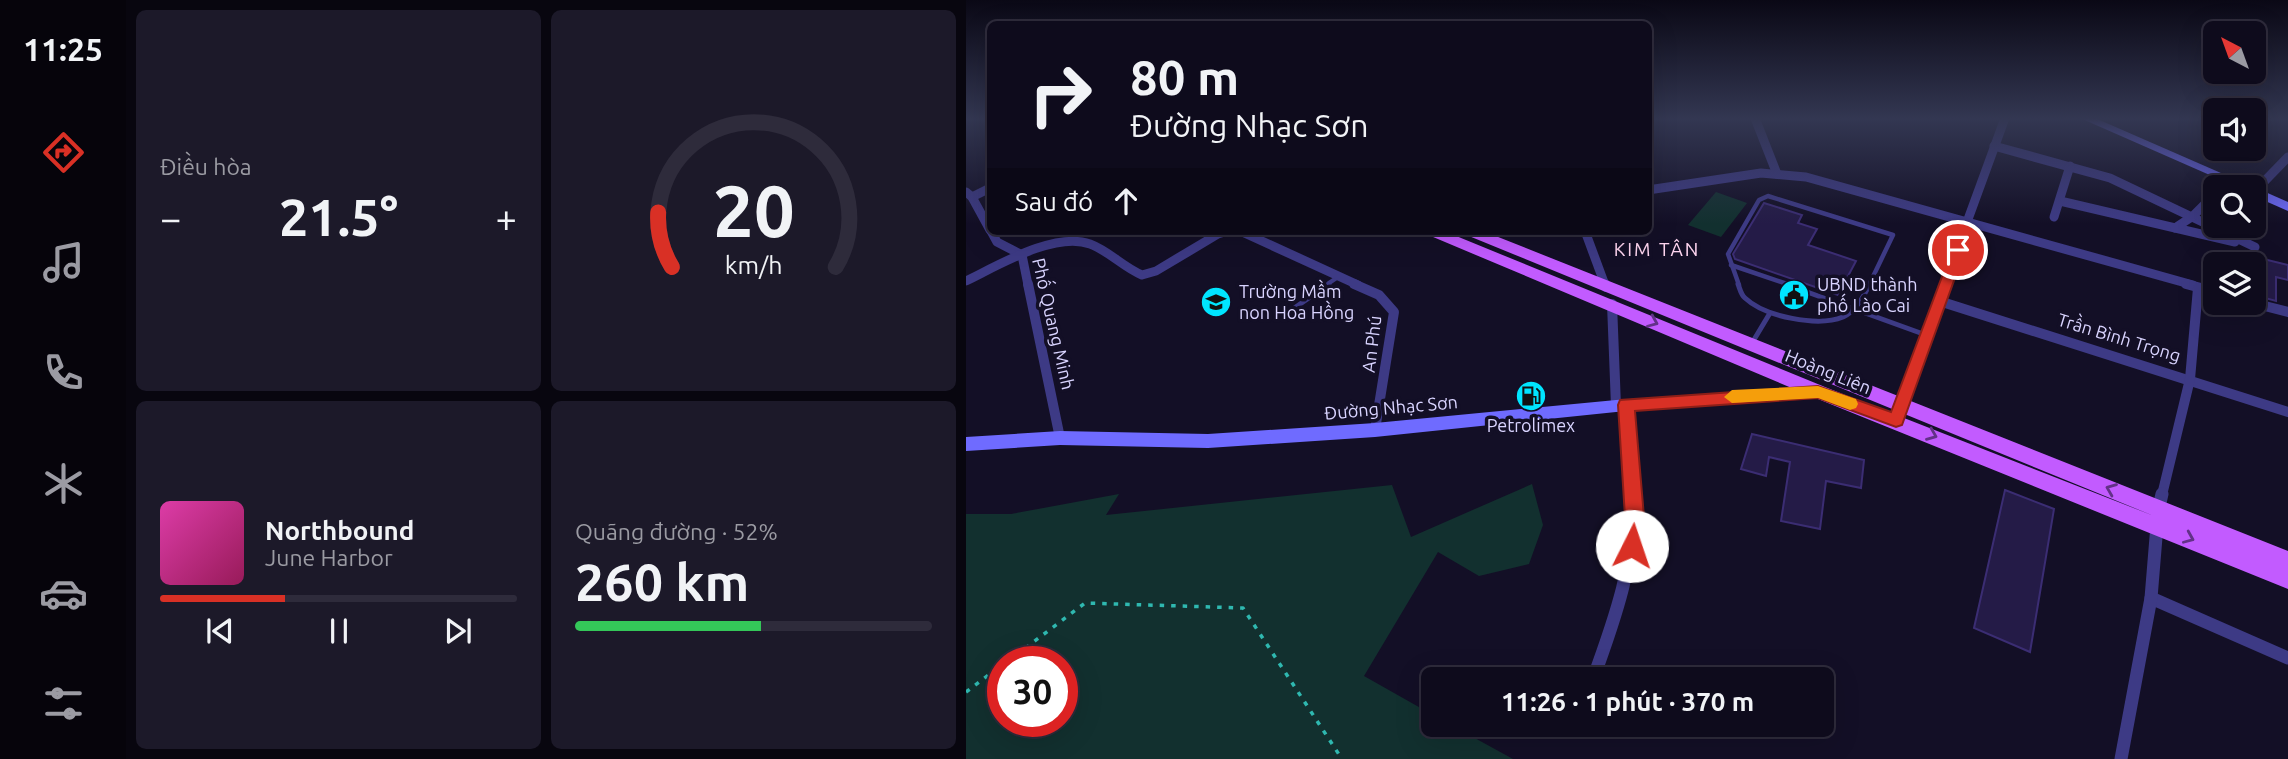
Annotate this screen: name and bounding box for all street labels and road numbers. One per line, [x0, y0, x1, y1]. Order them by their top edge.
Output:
street label: Phố Quang Minh [1028, 255, 1081, 392]
street label: Trần Bình Trọng [2055, 306, 2184, 365]
street label: An Phú [1358, 314, 1384, 374]
street label: Hoàng Liên [1783, 345, 1874, 397]
street label: Đường Nhạc Sơn [1323, 391, 1459, 423]

